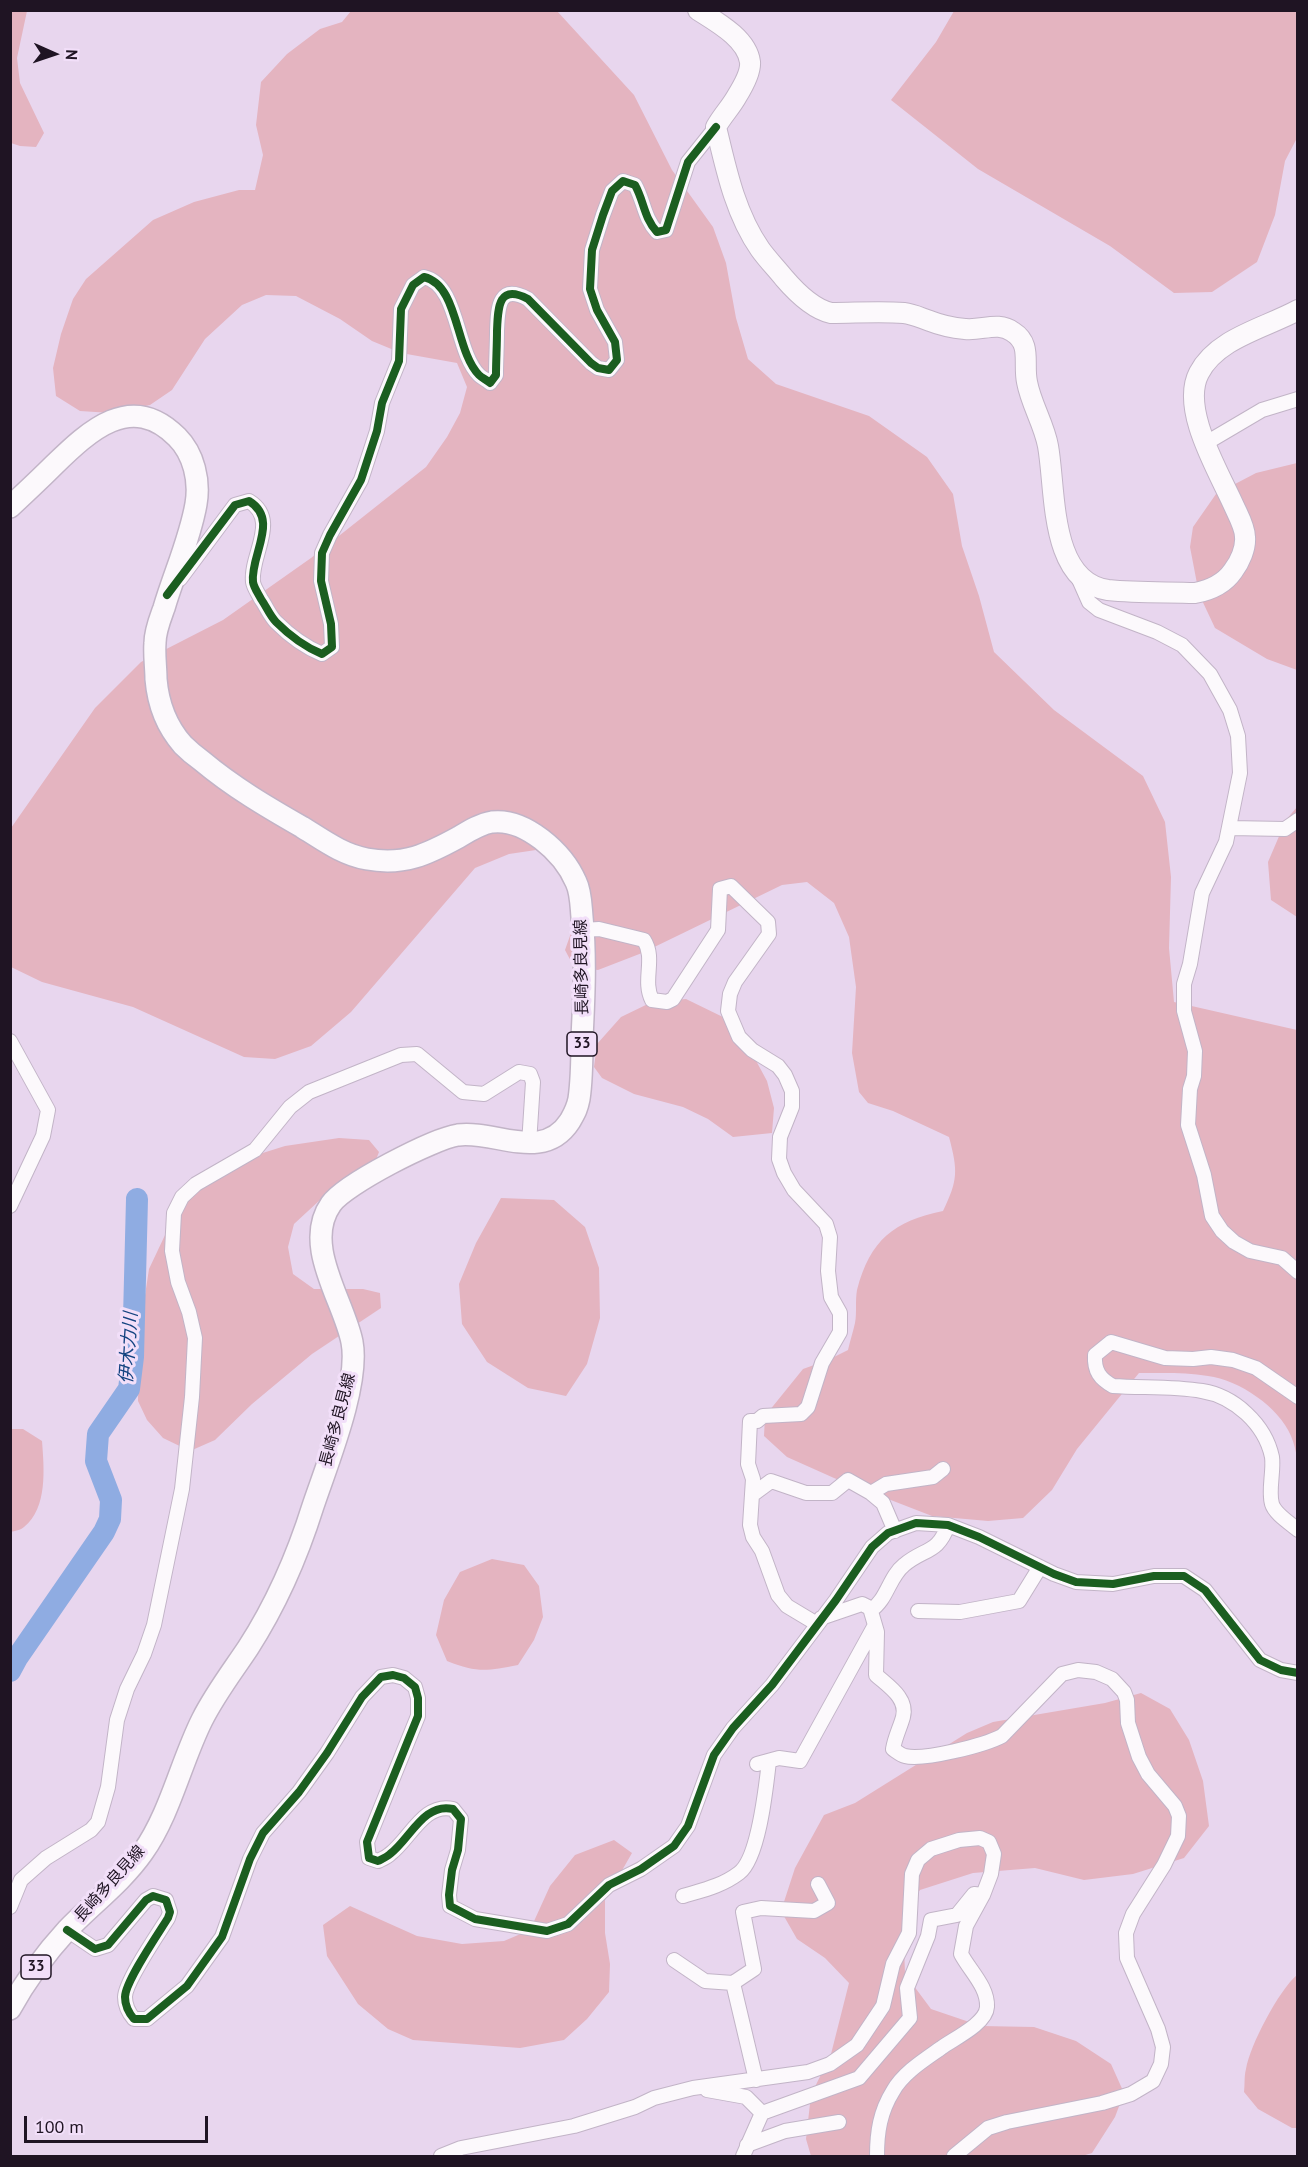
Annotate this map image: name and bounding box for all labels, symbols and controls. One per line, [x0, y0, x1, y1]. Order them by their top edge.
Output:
north arrow [24, 24, 84, 84]
text: N [62, 49, 82, 61]
street label: 長崎多良見線 [572, 919, 592, 1015]
road number: 33 [567, 1032, 597, 1056]
water label: 伊木力川 [116, 1311, 142, 1385]
street label: 長崎多良見線 [316, 1371, 360, 1469]
street label: 長崎多良見線 [71, 1842, 149, 1926]
road number: 33 [21, 1955, 51, 1979]
scale bar [27, 2104, 212, 2142]
text: 100 m [35, 2115, 84, 2138]

